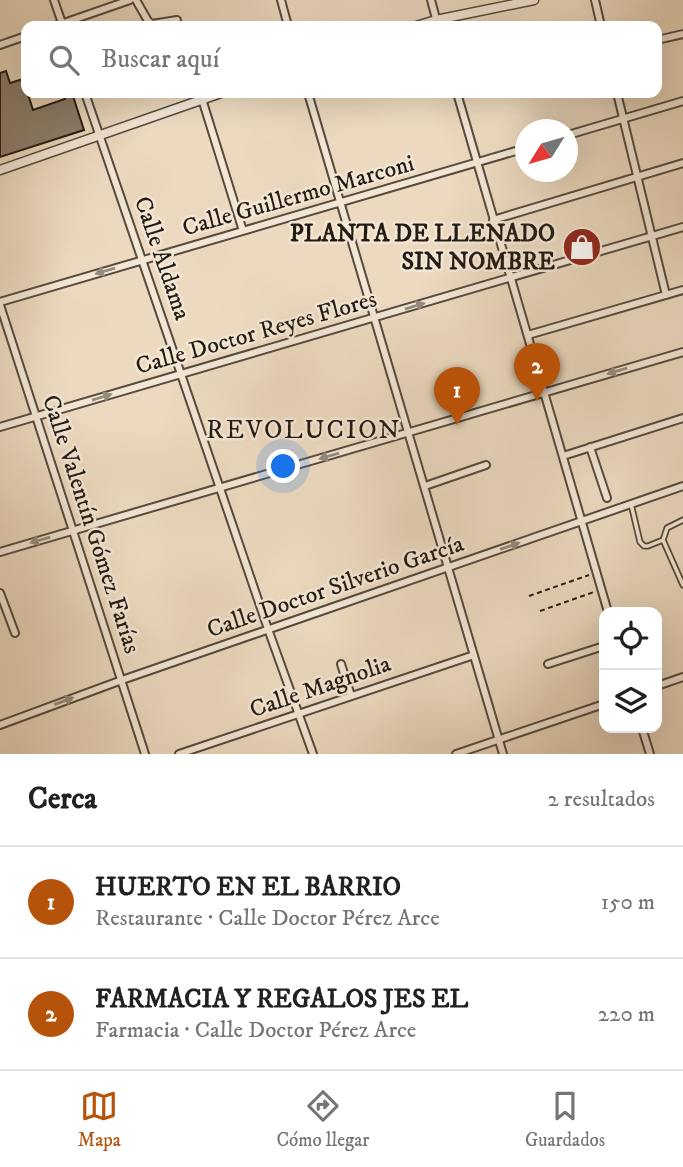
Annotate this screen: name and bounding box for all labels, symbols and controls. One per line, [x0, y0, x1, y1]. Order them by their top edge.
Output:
search box [21, 21, 662, 98]
icon: search [45, 41, 83, 79]
text: Buscar aquí [101, 43, 219, 76]
north arrow [515, 119, 578, 182]
street label: Calle Guillermo Marconi [179, 148, 418, 243]
street label: Calle Aldama [127, 193, 197, 325]
place label: PLANTA DE LLENADO SIN NOMBRE [290, 219, 555, 277]
shop icon: PLANTA DE LLENADO SIN NOMBRE [561, 226, 603, 268]
one-way arrow [94, 266, 116, 277]
street label: Calle Doctor Reyes Flores [132, 284, 380, 382]
one-way arrow [405, 301, 426, 311]
pin: 2 [514, 343, 560, 401]
one-way arrow [606, 366, 628, 377]
pin: 1 [434, 367, 480, 425]
street label: Calle Valentín Gómez Farías [35, 391, 147, 657]
one-way arrow [92, 391, 113, 401]
district label: REVOLUCION [206, 414, 402, 447]
your location [266, 449, 300, 483]
one-way arrow [318, 451, 340, 462]
street label: Calle Doctor Silverio García [203, 529, 468, 645]
one-way arrow [29, 536, 50, 546]
one-way arrow [500, 540, 521, 551]
map controls [599, 607, 662, 733]
button: locate [599, 607, 662, 670]
street label: Calle Magnolia [246, 649, 395, 725]
button: layers [599, 670, 662, 733]
one-way arrow [54, 695, 75, 706]
text: Cerca [28, 781, 97, 818]
text: 2 resultados [548, 785, 655, 814]
text: HUERTO EN EL BARRIO [95, 871, 401, 904]
text: 1 [47, 888, 55, 917]
text: 150 m [601, 888, 655, 917]
text: Restaurante · Calle Doctor Pérez Arce [95, 904, 440, 933]
text: FARMACIA Y REGALOS JES EL [95, 983, 468, 1016]
text: 2 [45, 1000, 57, 1029]
text: 220 m [598, 1000, 655, 1029]
text: Farmacia · Calle Doctor Pérez Arce [95, 1016, 416, 1045]
tab: Mapa [78, 1087, 121, 1152]
tab: Cómo llegar [276, 1087, 369, 1152]
tab: Guardados [525, 1087, 605, 1152]

